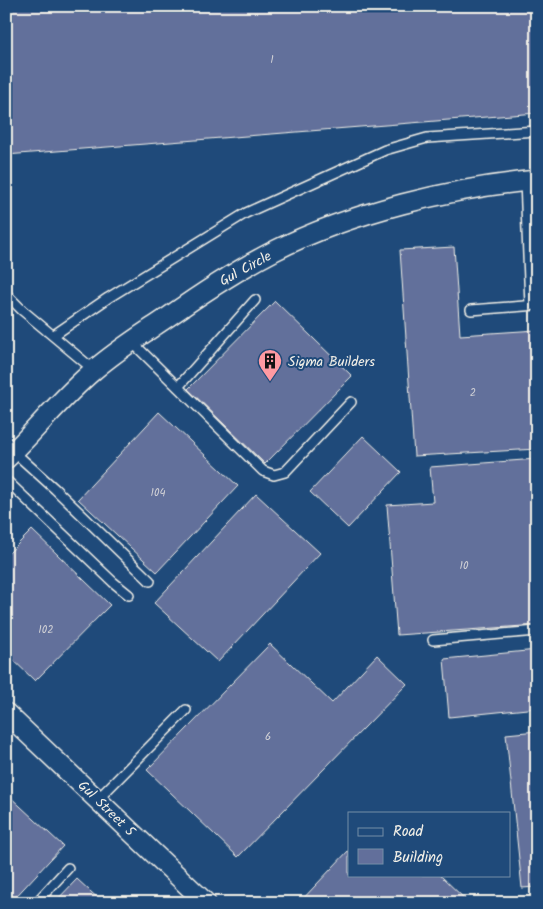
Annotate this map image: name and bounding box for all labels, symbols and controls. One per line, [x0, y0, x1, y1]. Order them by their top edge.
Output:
house number: 1 [270, 51, 274, 69]
street label: Gul Circle [215, 245, 276, 292]
building icon: Sigma Builders [257, 348, 283, 382]
place label: Sigma Builders [288, 351, 375, 373]
house number: 2 [470, 384, 476, 402]
house number: 104 [150, 484, 166, 502]
house number: 10 [460, 557, 469, 575]
house number: 102 [38, 621, 54, 639]
house number: 6 [265, 728, 271, 746]
street label: Gul Street 5 [72, 775, 141, 843]
legend [348, 812, 510, 876]
text: Road [393, 820, 424, 844]
text: Building [393, 846, 443, 870]

